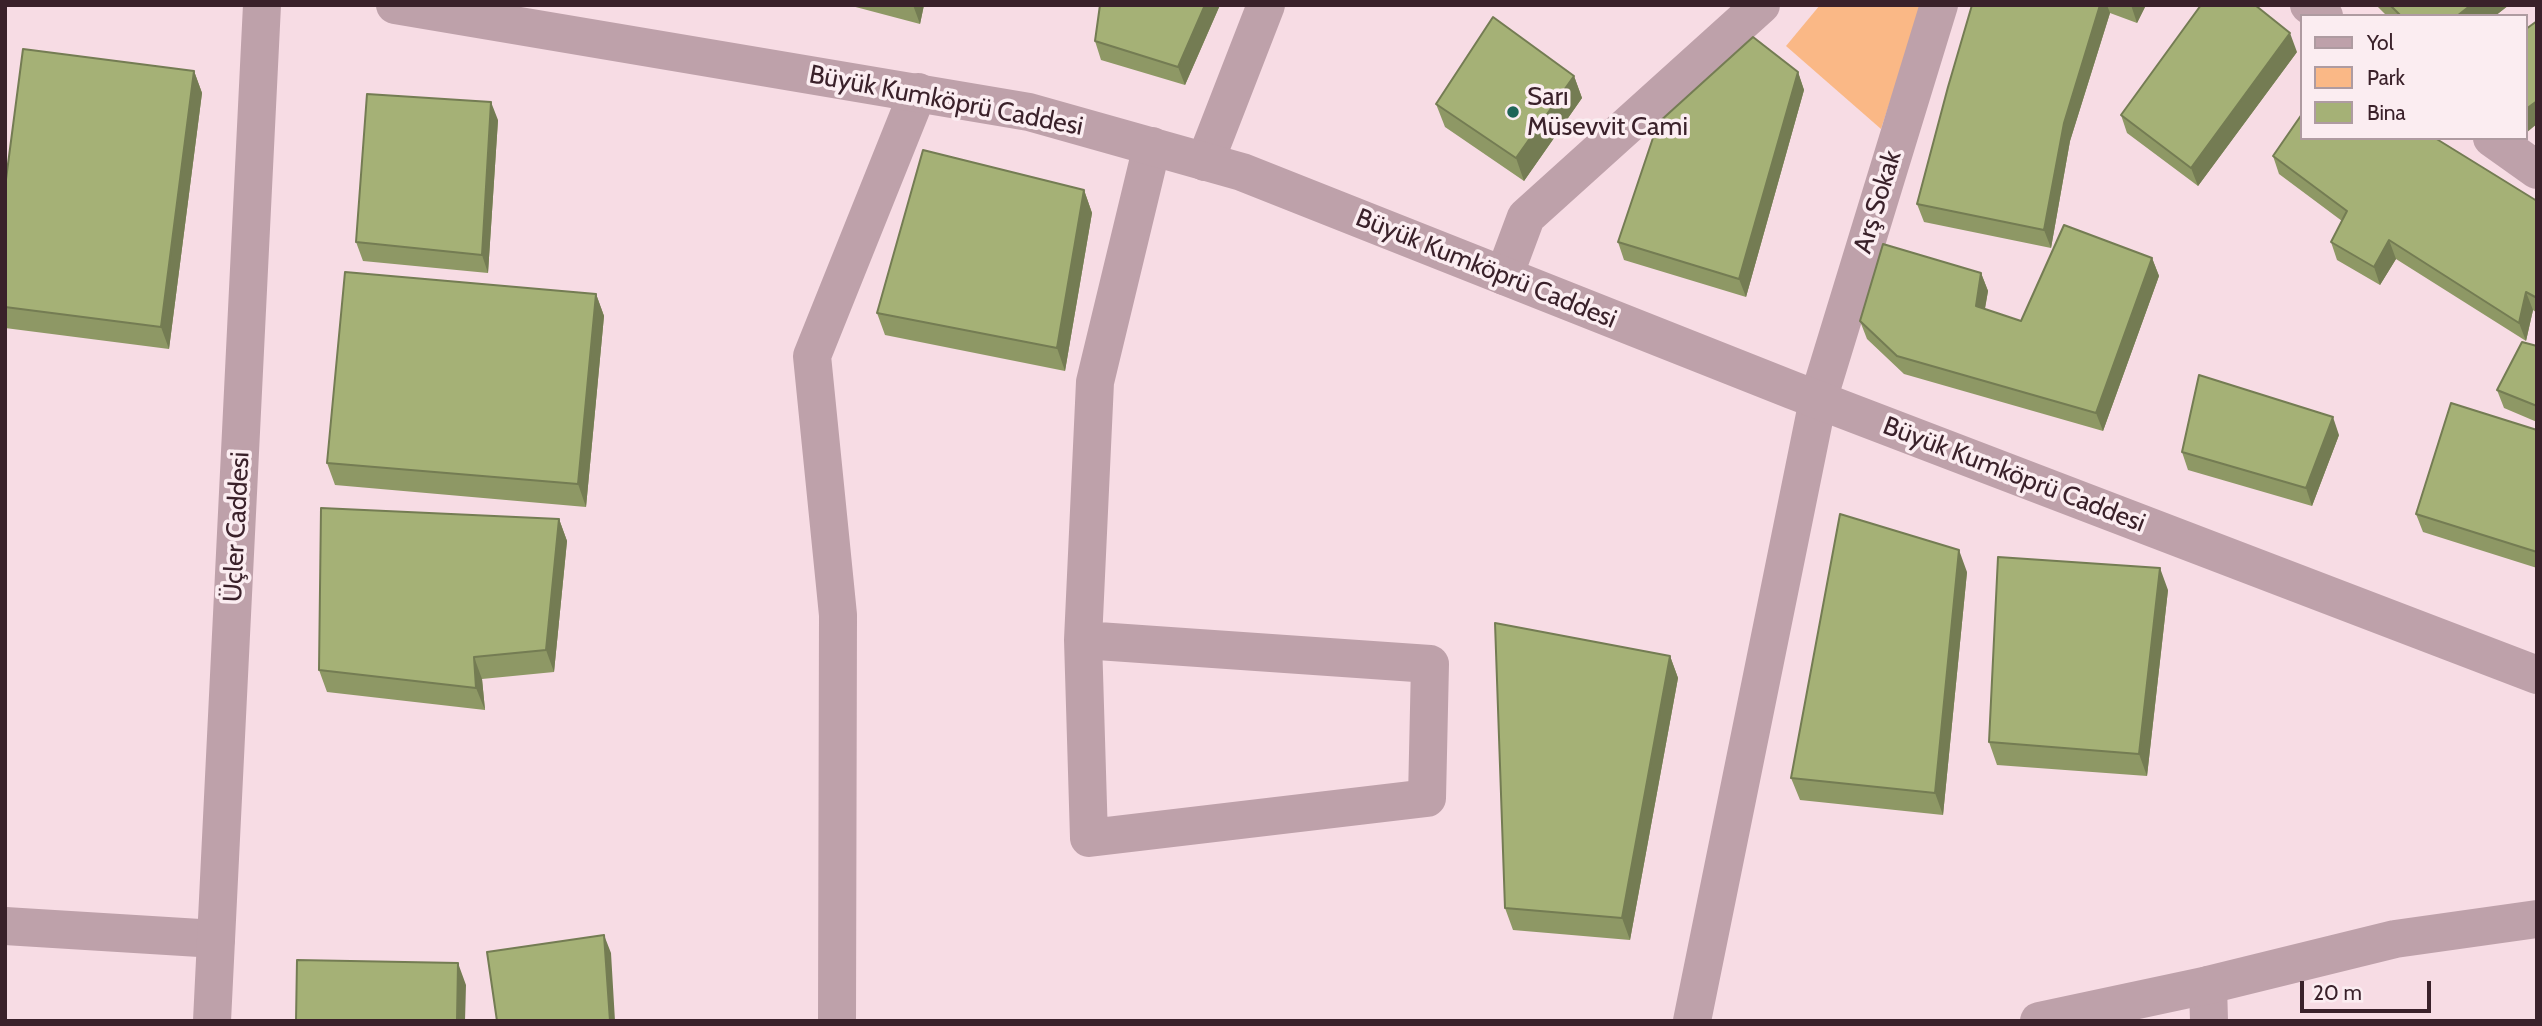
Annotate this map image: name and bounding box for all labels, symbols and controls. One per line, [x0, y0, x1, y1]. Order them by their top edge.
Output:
legend [2300, 14, 2528, 140]
text: Yol [2367, 30, 2394, 55]
street label: Büyük Kumköprü Caddesi [806, 59, 1086, 143]
text: Park [2367, 65, 2405, 90]
place label: Sarı Müsevvit Cami [1527, 81, 1688, 142]
text: Bina [2367, 100, 2406, 125]
marker: Sarı Müsevvit Cami [1505, 104, 1521, 120]
street label: Arş Sokak [1848, 147, 1908, 257]
street label: Büyük Kumköprü Caddesi [1351, 202, 1621, 336]
street label: Büyük Kumköprü Caddesi [1879, 411, 2149, 539]
street label: Üçler Caddesi [217, 451, 257, 603]
scale bar [2304, 967, 2435, 1011]
text: 20 m [2313, 980, 2362, 1005]

